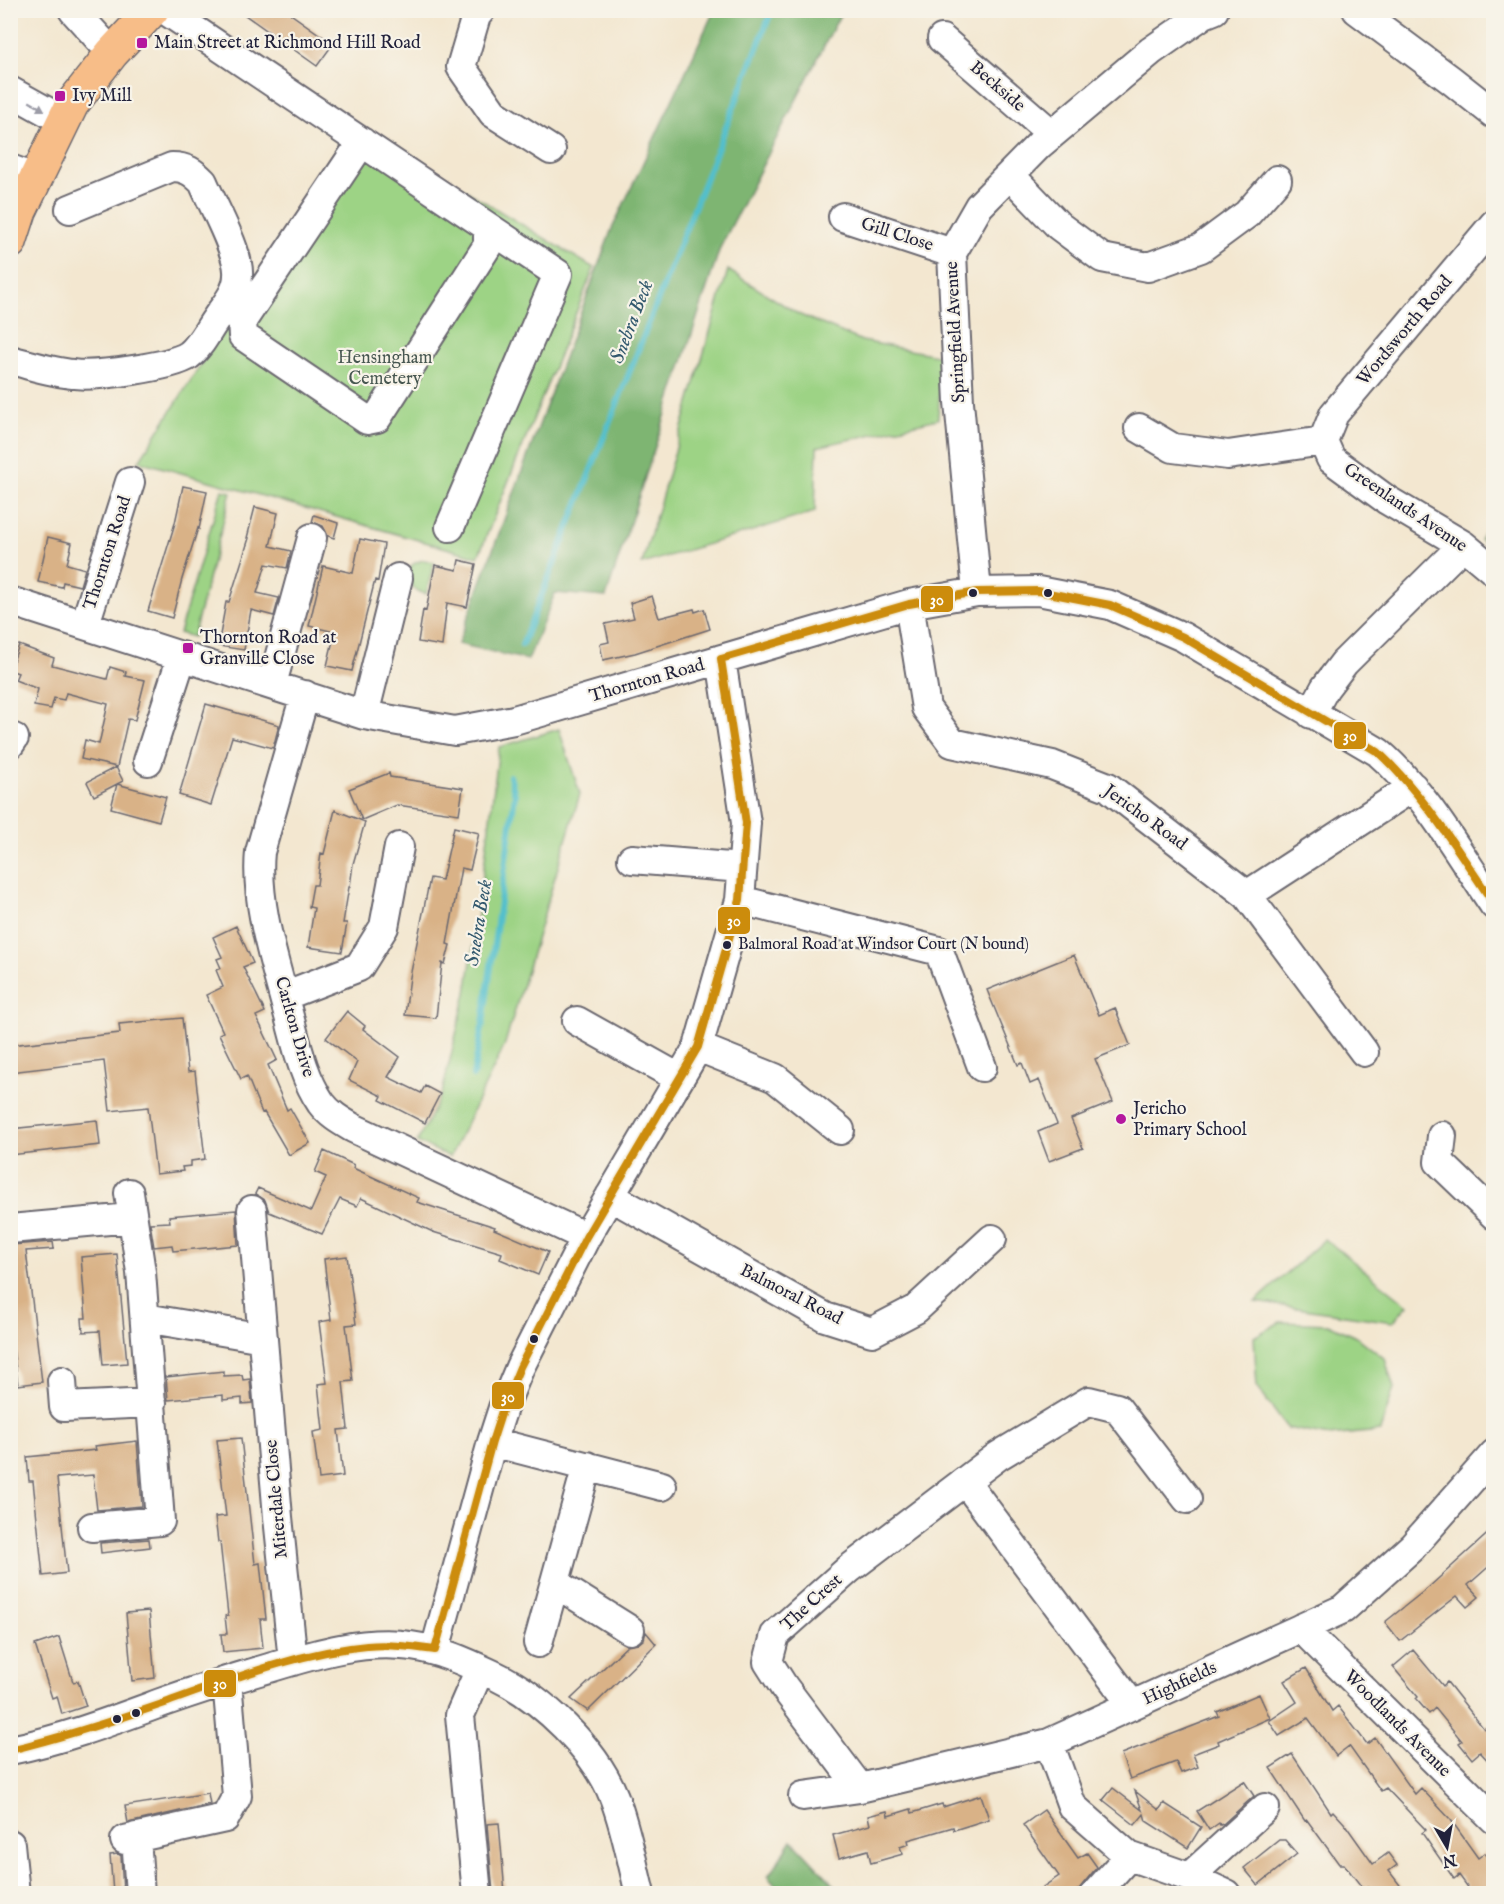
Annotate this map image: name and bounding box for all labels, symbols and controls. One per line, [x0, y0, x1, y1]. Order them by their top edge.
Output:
place label: Main Street at Richmond Hill Road [154, 32, 421, 55]
marker: Main Street at Richmond Hill Road [135, 36, 149, 50]
street label: Beckside [964, 57, 1030, 117]
place label: Ivy Mill [72, 85, 132, 108]
marker: Ivy Mill [53, 89, 67, 103]
one-way arrow [29, 101, 46, 111]
street label: Gill Close [858, 212, 936, 258]
street label: Springfield Avenue [941, 261, 971, 403]
street label: Wordsworth Road [1352, 271, 1458, 391]
water label: Snebra Beck [605, 277, 659, 367]
park label: Hensingham Cemetery [338, 347, 433, 391]
street label: Greenlands Avenue [1339, 458, 1471, 558]
street label: Thornton Road [79, 493, 137, 613]
line badge: 30 [920, 585, 954, 613]
unlabelled marker [967, 587, 979, 599]
unlabelled marker [1042, 587, 1054, 599]
text: 30 [930, 591, 944, 611]
place label: Thornton Road at Granville Close [200, 627, 336, 671]
marker: Thornton Road at Granville Close [181, 641, 195, 655]
street label: Thornton Road [587, 654, 707, 708]
line badge: 30 [1333, 721, 1367, 750]
text: 30 [1343, 727, 1357, 747]
street label: Jericho Road [1097, 779, 1192, 856]
water label: Snebra Beck [460, 878, 498, 968]
line badge: 30 [717, 906, 751, 935]
text: 30 [727, 912, 741, 932]
place label: Balmoral Road at Windsor Court (N bound) [738, 935, 1029, 955]
marker: Balmoral Road at Windsor Court (N bound) [721, 939, 733, 951]
street label: Carlton Drive [269, 974, 319, 1080]
place label: Jericho Primary School [1131, 1098, 1247, 1142]
marker: Jericho Primary School [1114, 1112, 1128, 1126]
street label: Balmoral Road [736, 1259, 846, 1331]
unlabelled marker [528, 1333, 540, 1345]
line badge: 30 [491, 1381, 525, 1410]
text: 30 [501, 1388, 515, 1408]
street label: Miterdale Close [260, 1439, 294, 1559]
street label: The Crest [776, 1569, 848, 1637]
street label: Highfields [1139, 1657, 1221, 1711]
street label: Woodlands Avenue [1339, 1666, 1455, 1782]
line badge: 30 [203, 1669, 237, 1698]
text: 30 [213, 1675, 227, 1695]
unlabelled marker [130, 1707, 142, 1719]
unlabelled marker [111, 1713, 123, 1725]
north arrow [1417, 1817, 1477, 1877]
text: N [1441, 1849, 1459, 1871]

